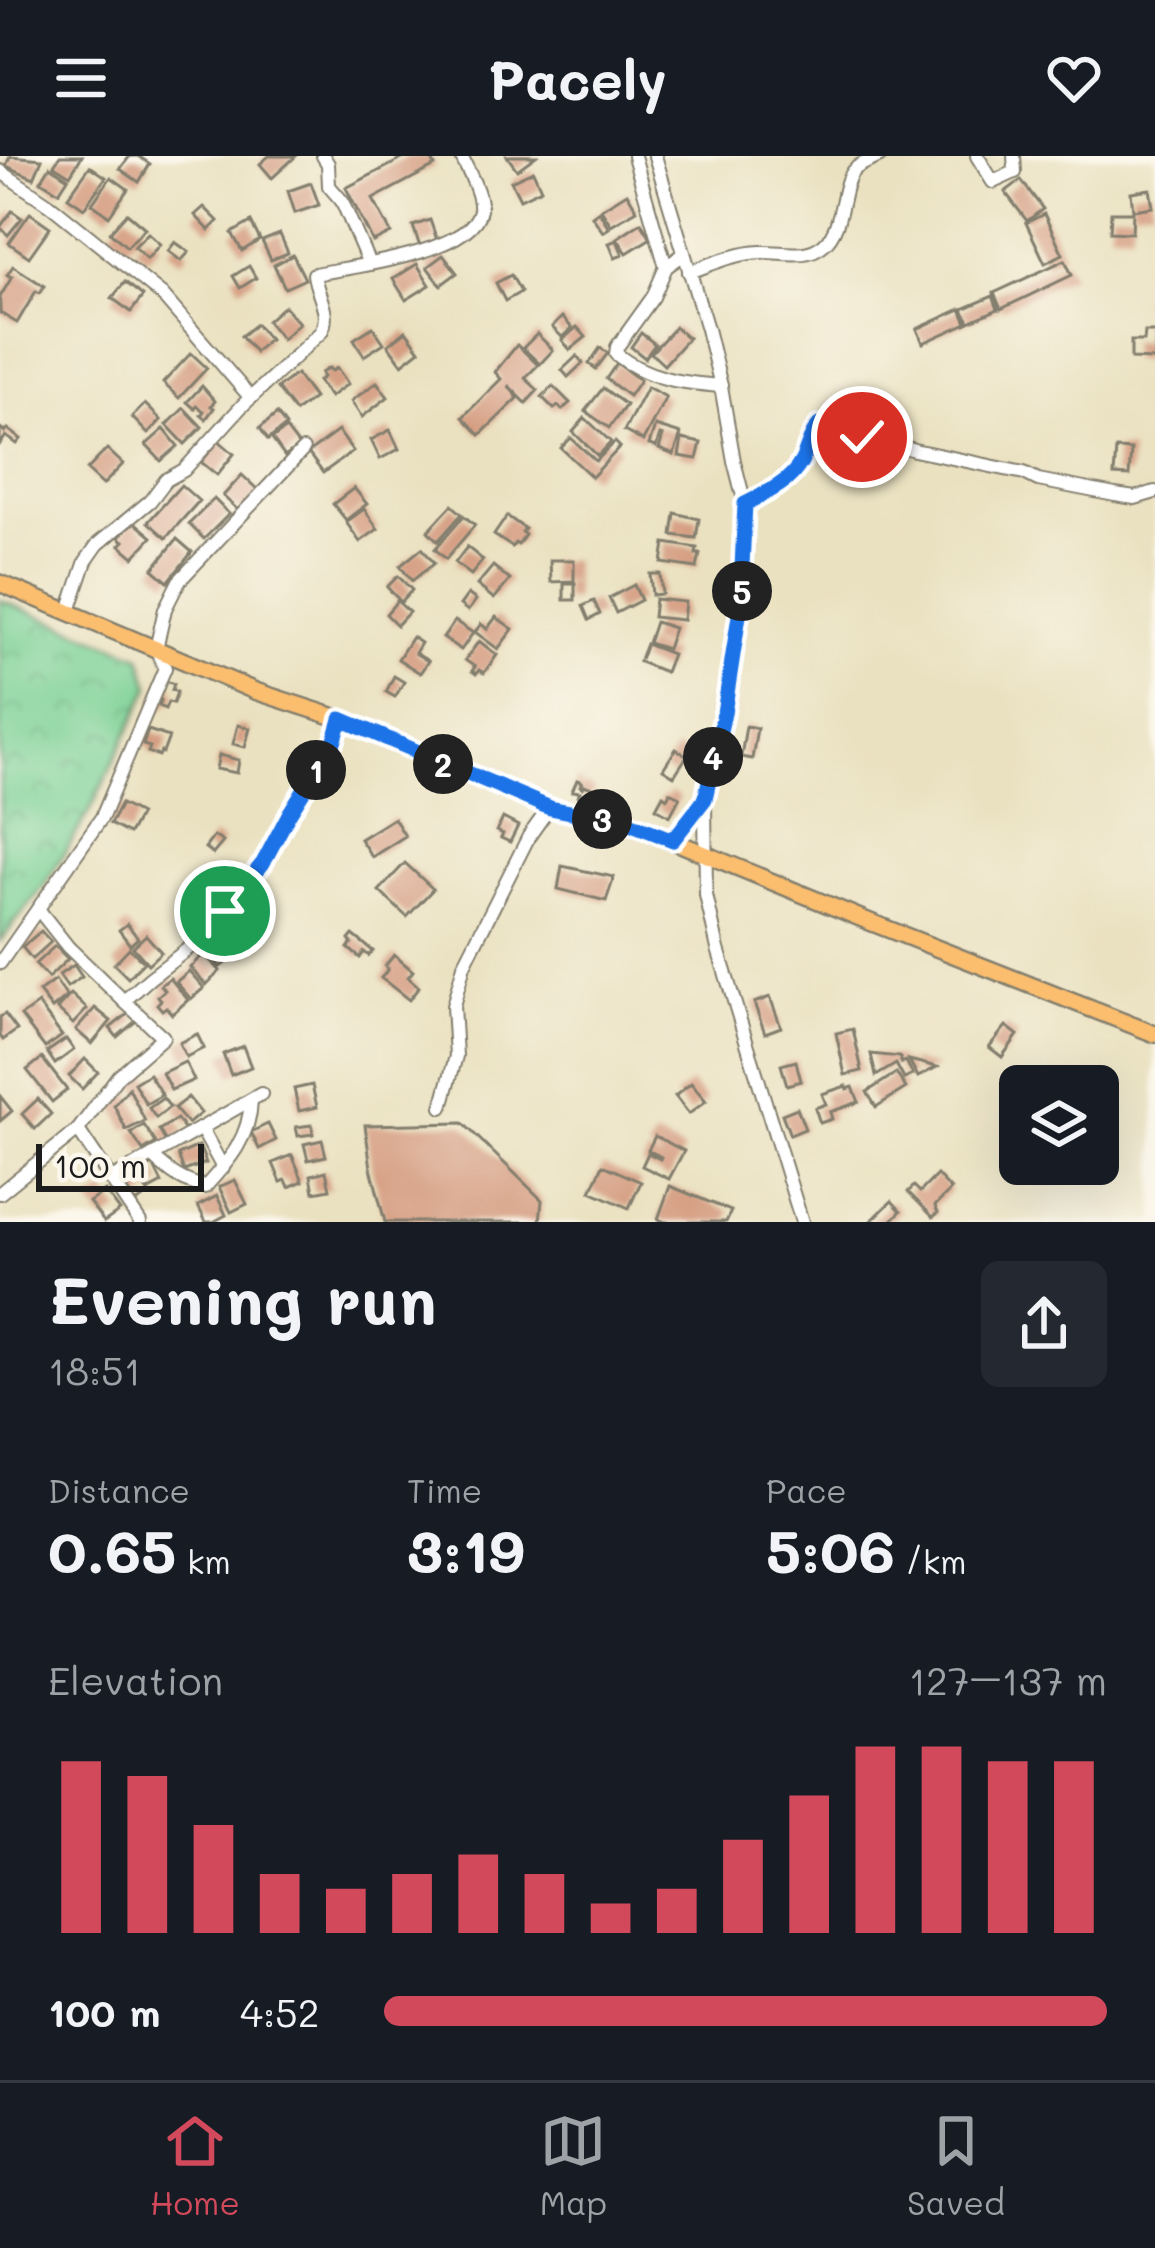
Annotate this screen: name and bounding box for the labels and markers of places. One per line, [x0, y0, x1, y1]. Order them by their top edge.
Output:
pin [811, 386, 913, 488]
pin: 5 [712, 561, 772, 621]
pin: 4 [683, 727, 743, 787]
pin: 2 [413, 734, 473, 794]
pin: 1 [286, 740, 346, 800]
pin: 3 [572, 789, 632, 849]
pin [174, 860, 276, 962]

